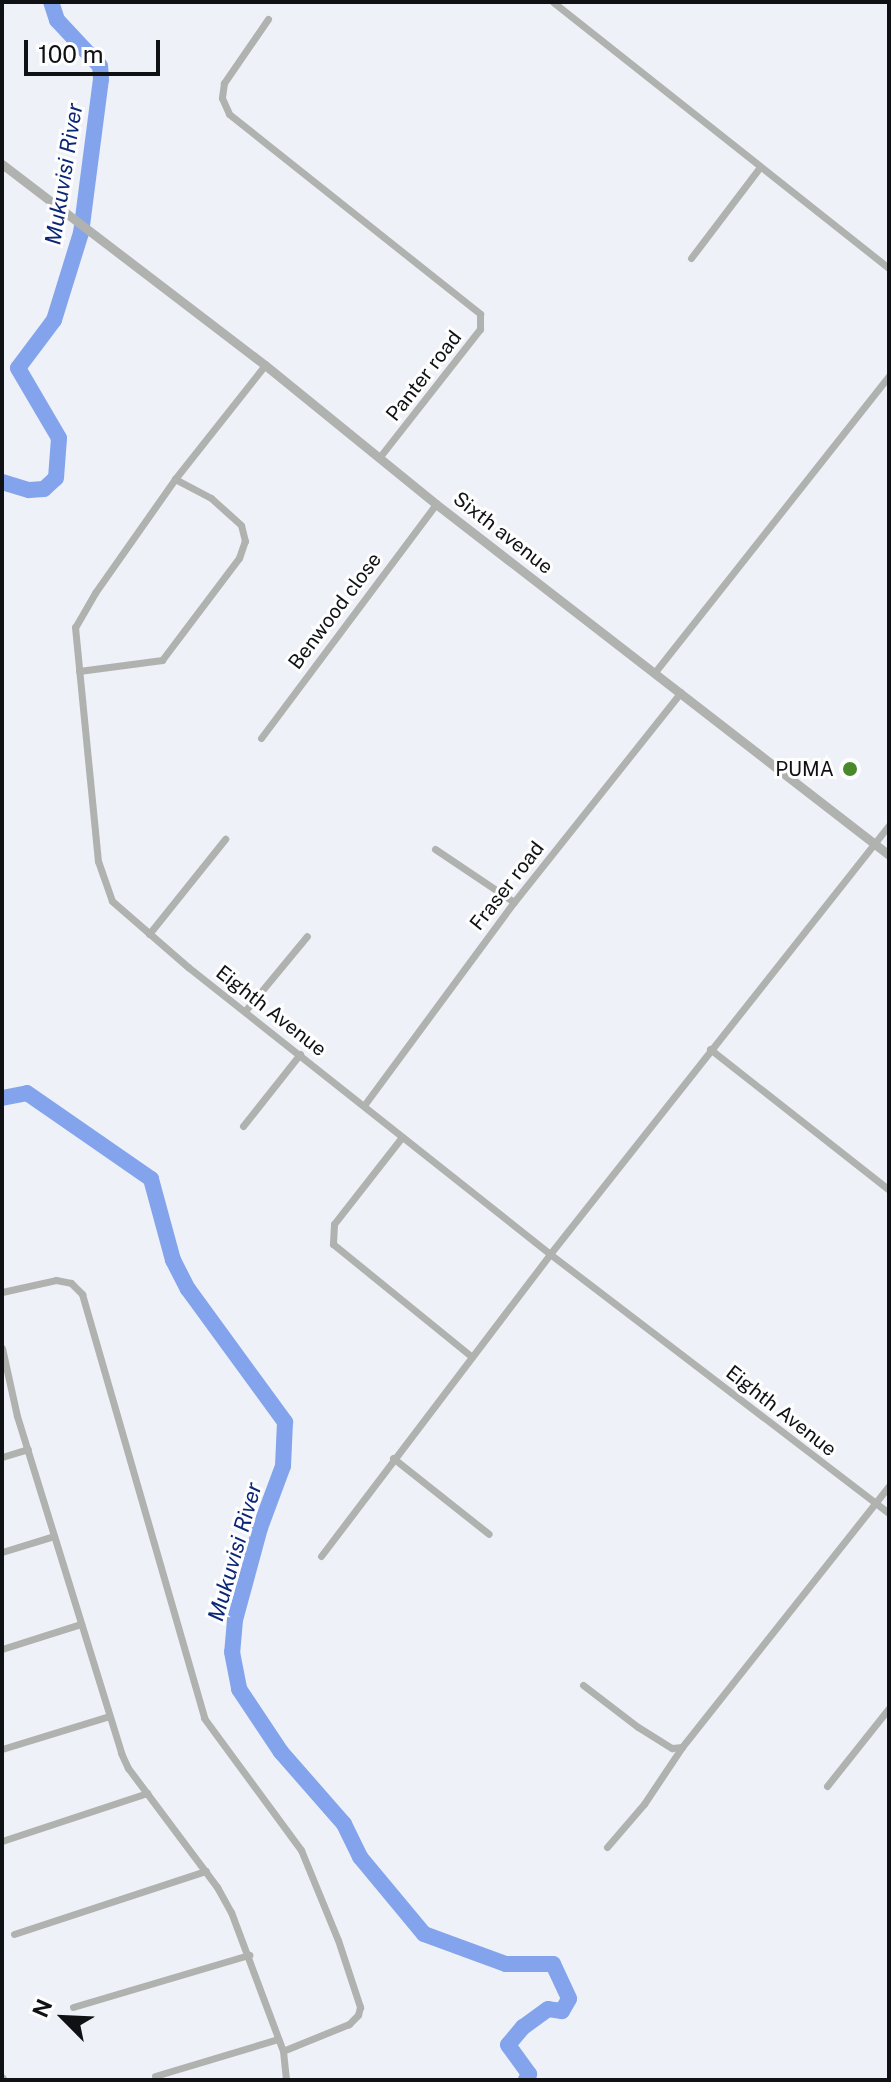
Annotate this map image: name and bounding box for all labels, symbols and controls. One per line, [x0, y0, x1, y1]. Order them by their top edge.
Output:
scale bar [28, 24, 164, 74]
text: 100 m [38, 40, 104, 68]
water label: Mukuvisi River [40, 101, 88, 247]
street label: Panter road [381, 326, 467, 426]
street label: Sixth avenue [448, 487, 558, 579]
street label: Benwood close [283, 548, 387, 674]
place label: PUMA [775, 757, 834, 781]
marker: PUMA [841, 760, 859, 778]
street label: Fraser road [465, 837, 549, 935]
street label: Eighth Avenue [211, 960, 331, 1062]
street label: Eighth Avenue [721, 1360, 841, 1462]
water label: Mukuvisi River [203, 1480, 267, 1624]
north arrow [24, 1978, 104, 2058]
text: N [27, 1995, 57, 2021]

